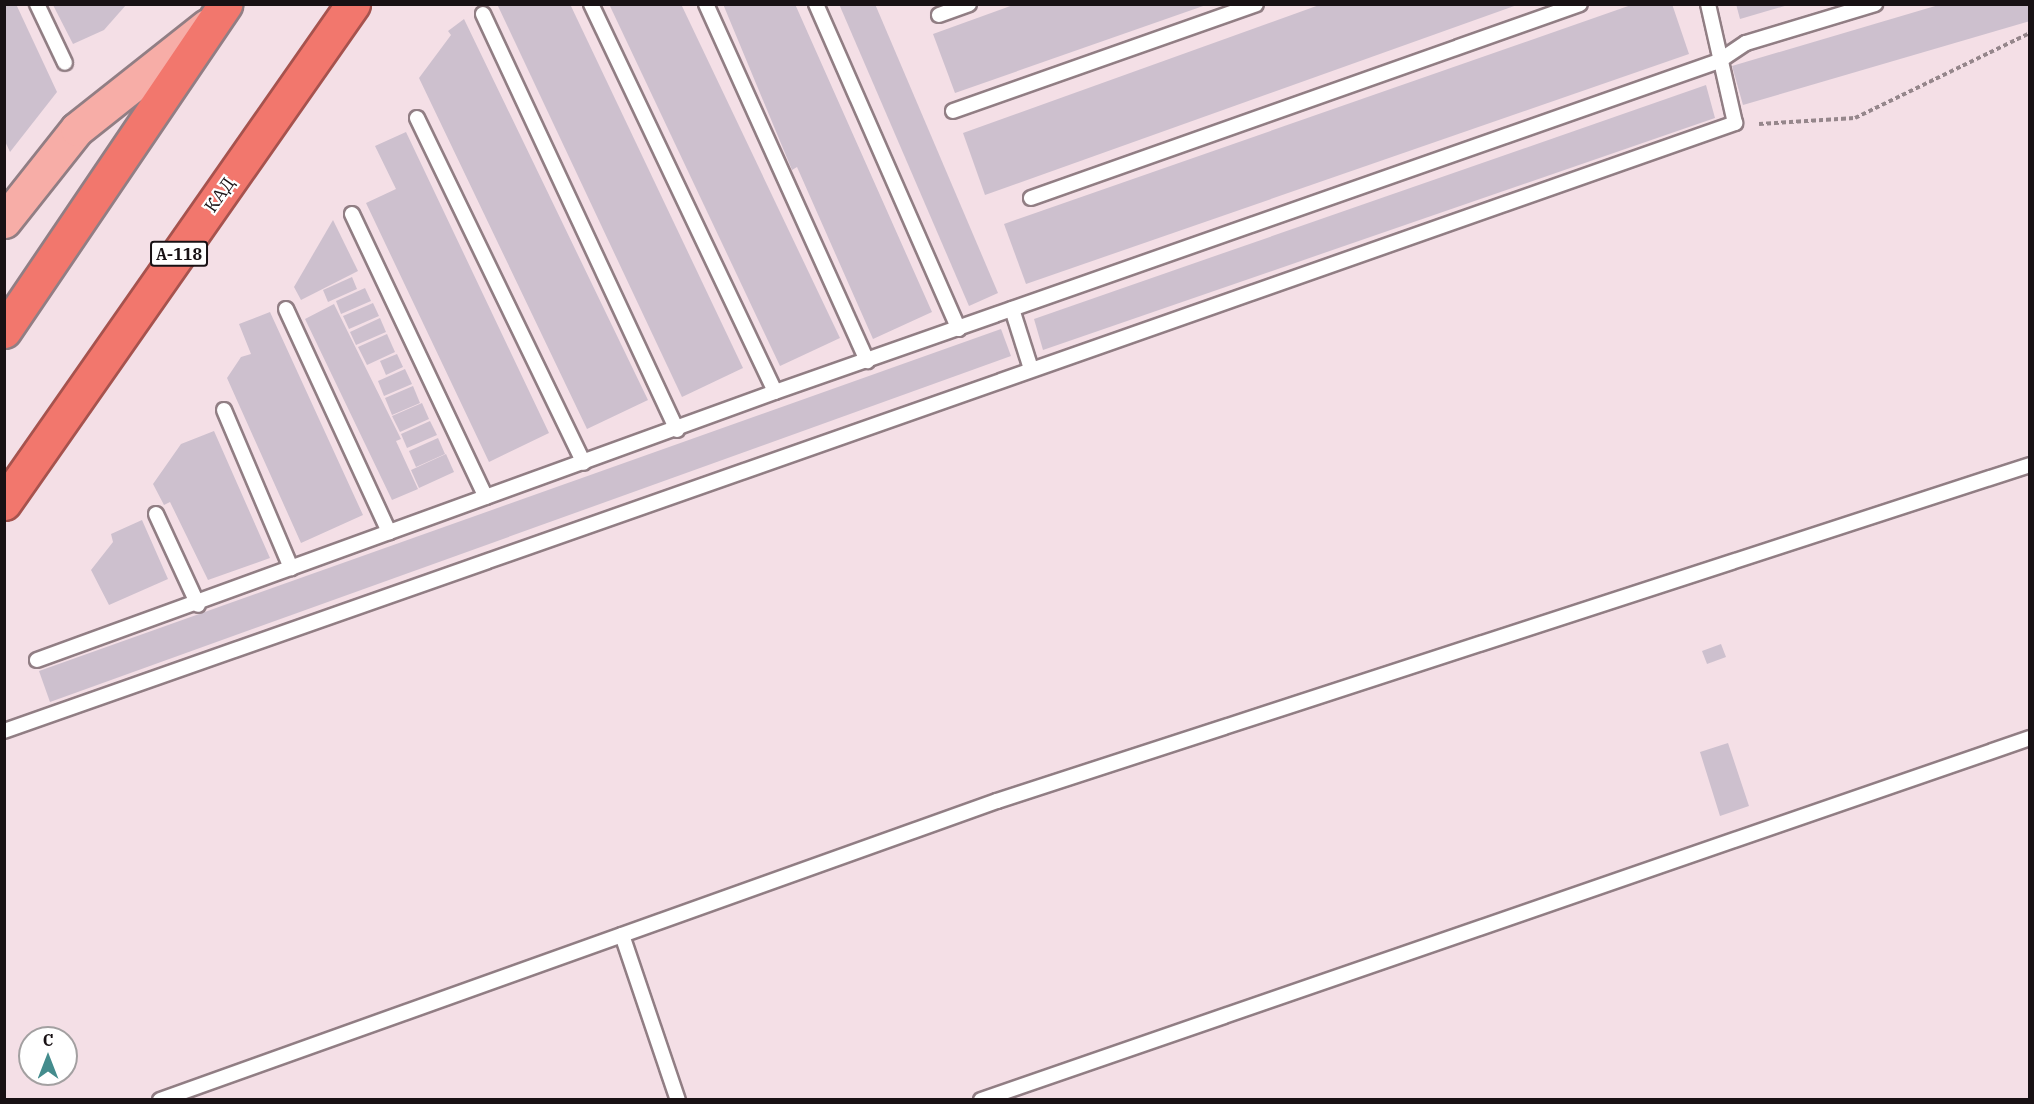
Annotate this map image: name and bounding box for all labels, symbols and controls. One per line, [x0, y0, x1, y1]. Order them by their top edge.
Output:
street label: КАД [200, 173, 240, 217]
road number: А-118 [149, 241, 209, 267]
north arrow [18, 1026, 78, 1086]
text: С [43, 1030, 53, 1050]

